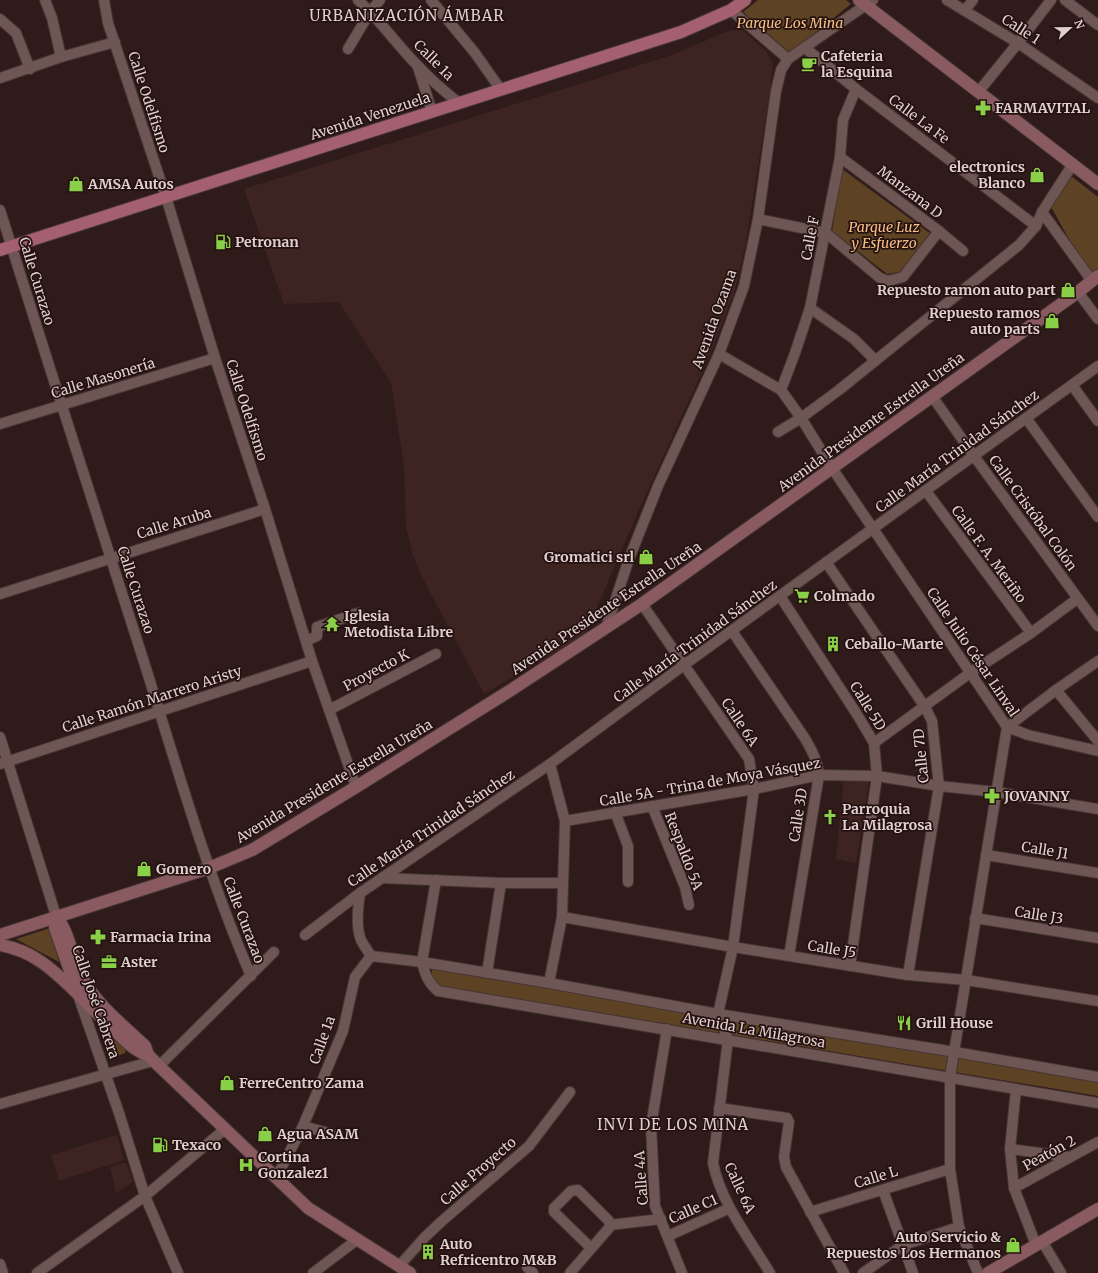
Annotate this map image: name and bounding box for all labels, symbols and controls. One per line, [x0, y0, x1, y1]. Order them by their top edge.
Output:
district label: URBANIZACIÓN ÁMBAR [309, 5, 505, 25]
north arrow [1050, 8, 1090, 48]
street label: Calle 1 [998, 10, 1044, 48]
park label: Parque Los Mina [737, 14, 843, 32]
text: N [1071, 18, 1088, 31]
street label: Calle 1a [410, 36, 458, 84]
place label: Cafeteria la Esquina [821, 47, 893, 81]
street label: Calle Odelfismo [124, 49, 174, 155]
cafe icon: Cafeteria la Esquina [800, 55, 818, 73]
street label: Avenida Venezuela [307, 88, 433, 144]
street label: Calle La Fe [885, 90, 953, 148]
pharmacy icon: FARMAVITAL [974, 99, 992, 117]
place label: FARMAVITAL [995, 99, 1090, 117]
place label: electronics Blanco [949, 158, 1025, 192]
street label: Manzana D [874, 162, 946, 223]
shop icon: electronics Blanco [1028, 166, 1046, 184]
shop icon: AMSA Autos [67, 175, 85, 193]
place label: AMSA Autos [87, 175, 174, 193]
street label: Calle F [797, 214, 823, 262]
park label: Parque Luz y Esfuerzo [848, 218, 920, 252]
fuel station icon: Petronan [214, 233, 232, 251]
place label: Petronan [235, 233, 299, 251]
street label: Calle Curazao [15, 235, 59, 327]
street label: Avenida Ozama [687, 267, 740, 372]
place label: Repuesto ramon auto part [877, 281, 1056, 299]
shop icon: Repuesto ramon auto part [1059, 281, 1077, 299]
place label: Repuesto ramos auto parts [929, 304, 1040, 338]
shop icon: Repuesto ramos auto parts [1043, 312, 1061, 330]
street label: Avenida Presidente Estrella Ureña [774, 348, 968, 496]
street label: Calle Masonería [49, 354, 158, 402]
street label: Calle Odelfismo [222, 357, 272, 463]
street label: Calle María Trinidad Sánchez [872, 385, 1043, 516]
street label: Calle Cristóbal Colón [985, 452, 1081, 574]
street label: Calle F. A. Meriño [948, 502, 1030, 606]
street label: Calle Aruba [135, 503, 214, 543]
street label: Avenida Presidente Estrella Ureña [507, 537, 705, 679]
street label: Calle Curazao [113, 544, 159, 636]
place label: Gromatici srl [544, 548, 634, 566]
shop icon: Gromatici srl [637, 548, 655, 566]
street label: Calle María Trinidad Sánchez [610, 575, 781, 706]
street label: Calle Julio César Linval [923, 584, 1023, 721]
supermarket icon: Colmado [793, 587, 811, 605]
place label: Colmado [814, 587, 875, 605]
place label: Iglesia Metodista Libre [344, 607, 453, 641]
temple icon: Iglesia Metodista Libre [323, 615, 341, 633]
building icon: Ceballo-Marte [824, 635, 842, 653]
place label: Ceballo-Marte [845, 635, 944, 653]
street label: Proyecto K [340, 645, 413, 695]
street label: Calle Ramón Marrero Aristy [60, 661, 245, 737]
street label: Calle 5D [846, 678, 890, 734]
street label: Calle 6A [717, 694, 763, 750]
street label: Avenida Presidente Estrella Ureña [232, 715, 436, 847]
street label: Calle 7D [909, 727, 933, 784]
street label: Calle 5A - Trina de Moya Vásquez [598, 754, 822, 810]
street label: Calle María Trinidad Sánchez [344, 765, 518, 891]
street label: Calle 3D [785, 786, 811, 843]
pharmacy icon: JOVANNY [983, 787, 1001, 805]
place label: JOVANNY [1003, 787, 1070, 805]
place label: Parroquia La Milagrosa [842, 800, 933, 834]
church icon: Parroquia La Milagrosa [821, 808, 839, 826]
street label: Respaldo 5A [661, 809, 707, 893]
street label: Calle J1 [1020, 837, 1070, 863]
shop icon: Gomero [135, 860, 153, 878]
place label: Gomero [156, 860, 211, 878]
street label: Calle Curazao [219, 874, 269, 966]
street label: Calle J3 [1013, 902, 1065, 928]
pharmacy icon: Farmacia Irina [89, 928, 107, 946]
place label: Farmacia Irina [110, 928, 211, 946]
street label: Calle J5 [806, 936, 858, 962]
street label: Calle José Cabrera [68, 943, 124, 1061]
office icon: Aster [100, 953, 118, 971]
place label: Aster [120, 953, 158, 971]
street label: Avenida La Milagrosa [680, 1008, 827, 1052]
street label: Calle 1a [305, 1013, 339, 1067]
restaurant icon: Grill House [895, 1014, 913, 1032]
place label: Grill House [916, 1014, 994, 1032]
shop icon: FerreCentro Zama [218, 1074, 236, 1092]
place label: FerreCentro Zama [239, 1074, 364, 1092]
district label: INVI DE LOS MINA [597, 1115, 749, 1134]
shop icon: Agua ASAM [256, 1125, 274, 1143]
place label: Agua ASAM [276, 1125, 359, 1143]
street label: Peatón 2 [1019, 1131, 1079, 1175]
street label: Calle Proyecto [436, 1133, 520, 1209]
fuel station icon: Texaco [151, 1136, 169, 1154]
place label: Texaco [172, 1136, 221, 1154]
place label: Cortina Gonzalez1 [258, 1148, 329, 1182]
street label: Calle 4A [630, 1150, 652, 1206]
hospital icon: Cortina Gonzalez1 [237, 1156, 255, 1174]
street label: Calle 6A [720, 1160, 760, 1217]
street label: Calle L [852, 1162, 900, 1192]
street label: Calle C1 [666, 1190, 720, 1228]
place label: Auto Servicio & Repuestos Los Hermanos [826, 1228, 1001, 1262]
place label: Auto Refricentro M&B [439, 1235, 557, 1269]
shop icon: Auto Servicio & Repuestos Los Hermanos [1004, 1236, 1022, 1254]
building icon: Auto Refricentro M&B [419, 1243, 437, 1261]

